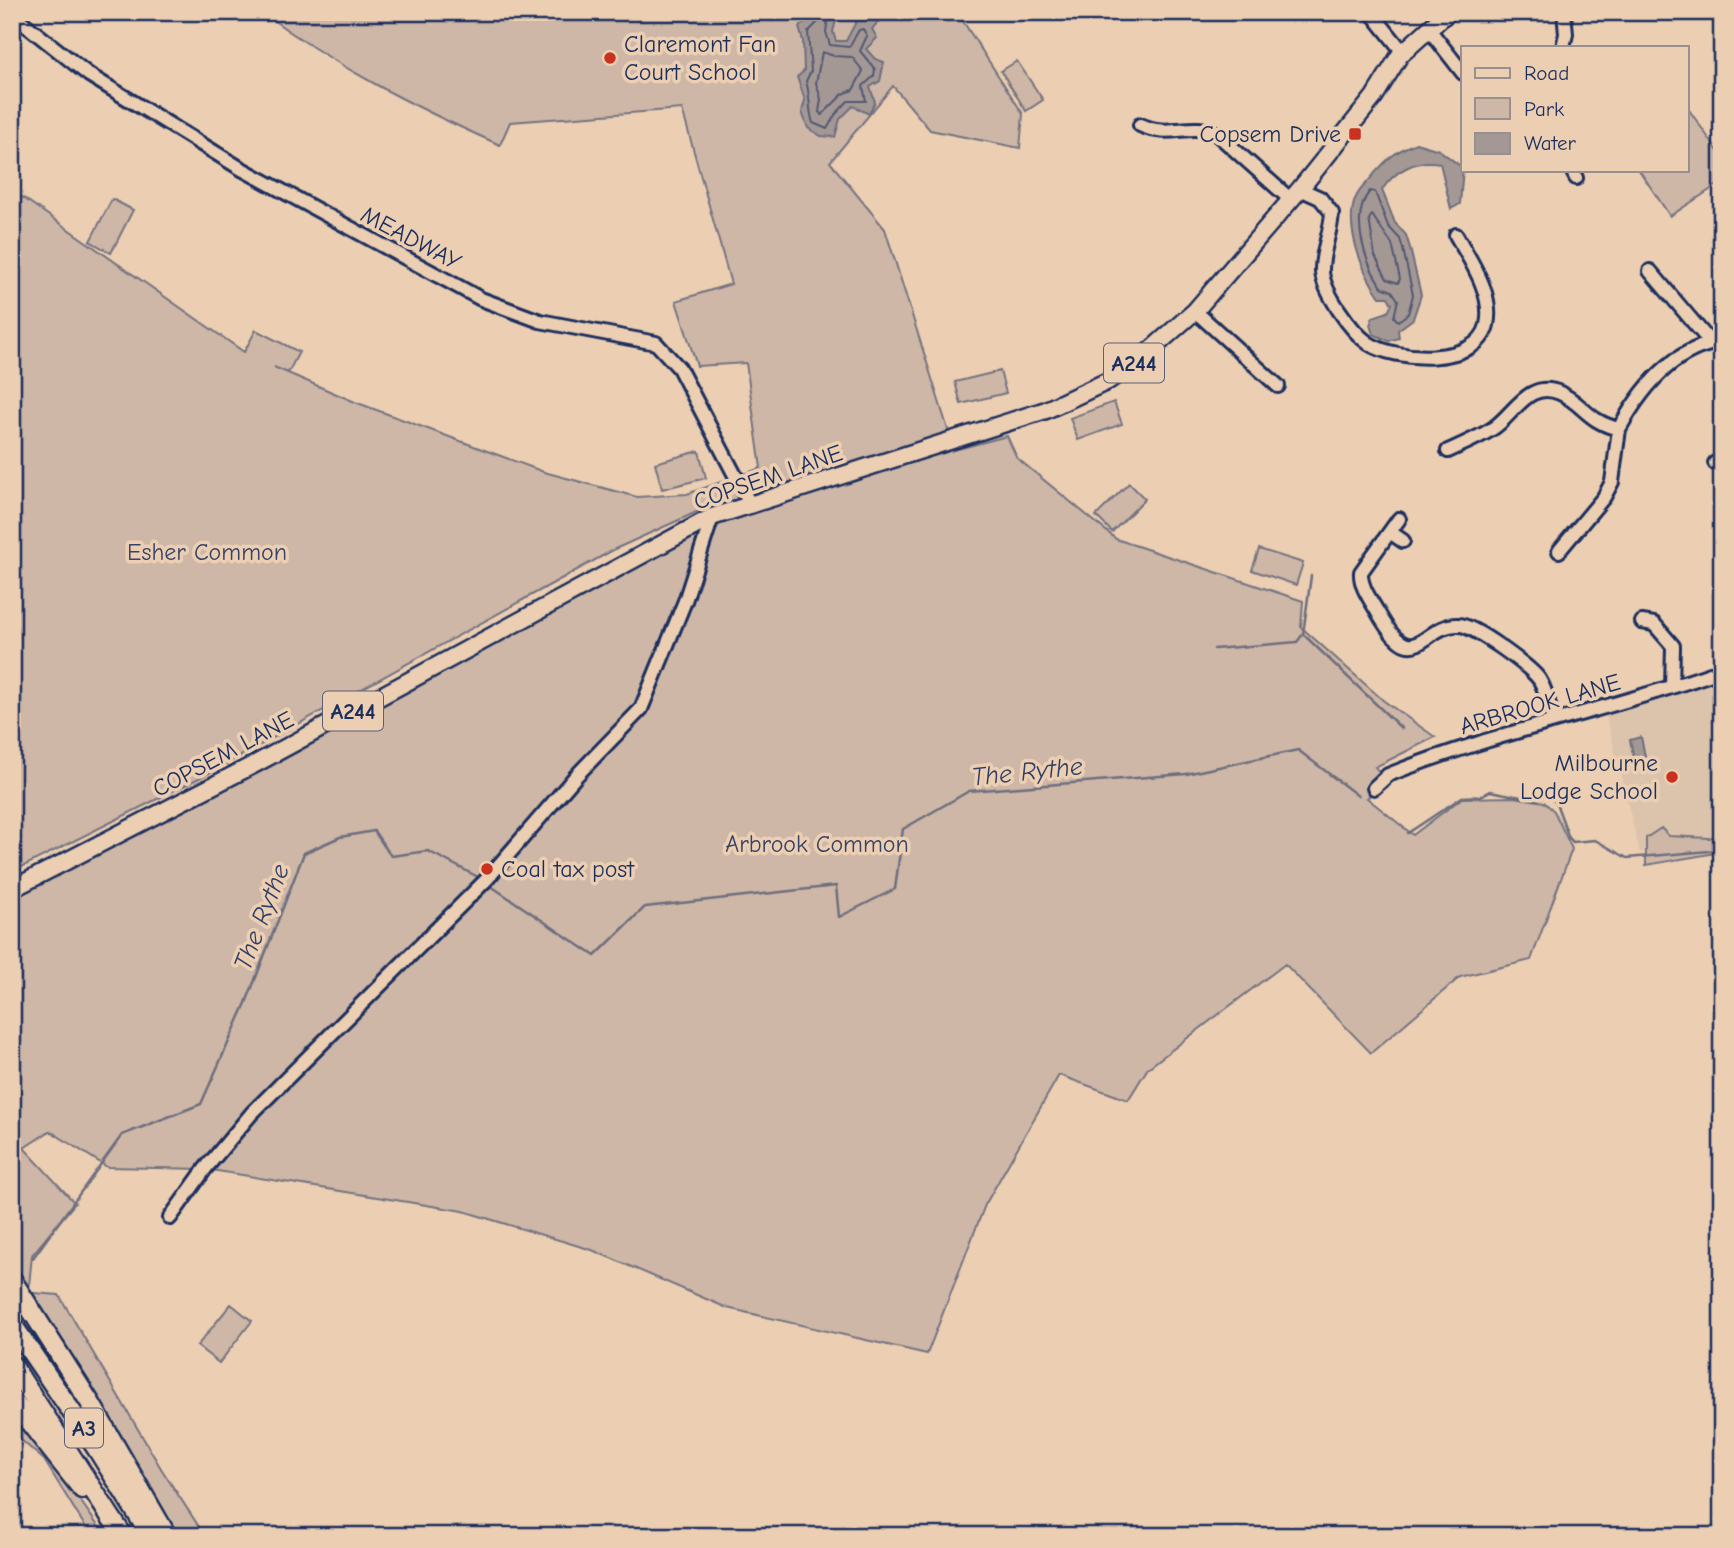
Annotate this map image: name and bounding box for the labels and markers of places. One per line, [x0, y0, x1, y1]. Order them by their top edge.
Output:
place label: Claremont Fan Court School [624, 30, 776, 86]
marker: Claremont Fan Court School [602, 50, 618, 66]
place label: Copsem Drive [1200, 120, 1341, 148]
marker: Copsem Drive [1347, 126, 1363, 142]
place label: Milbourne Lodge School [1520, 749, 1658, 805]
marker: Milbourne Lodge School [1664, 769, 1680, 785]
place label: Coal tax post [501, 855, 635, 883]
marker: Coal tax post [479, 861, 495, 877]

